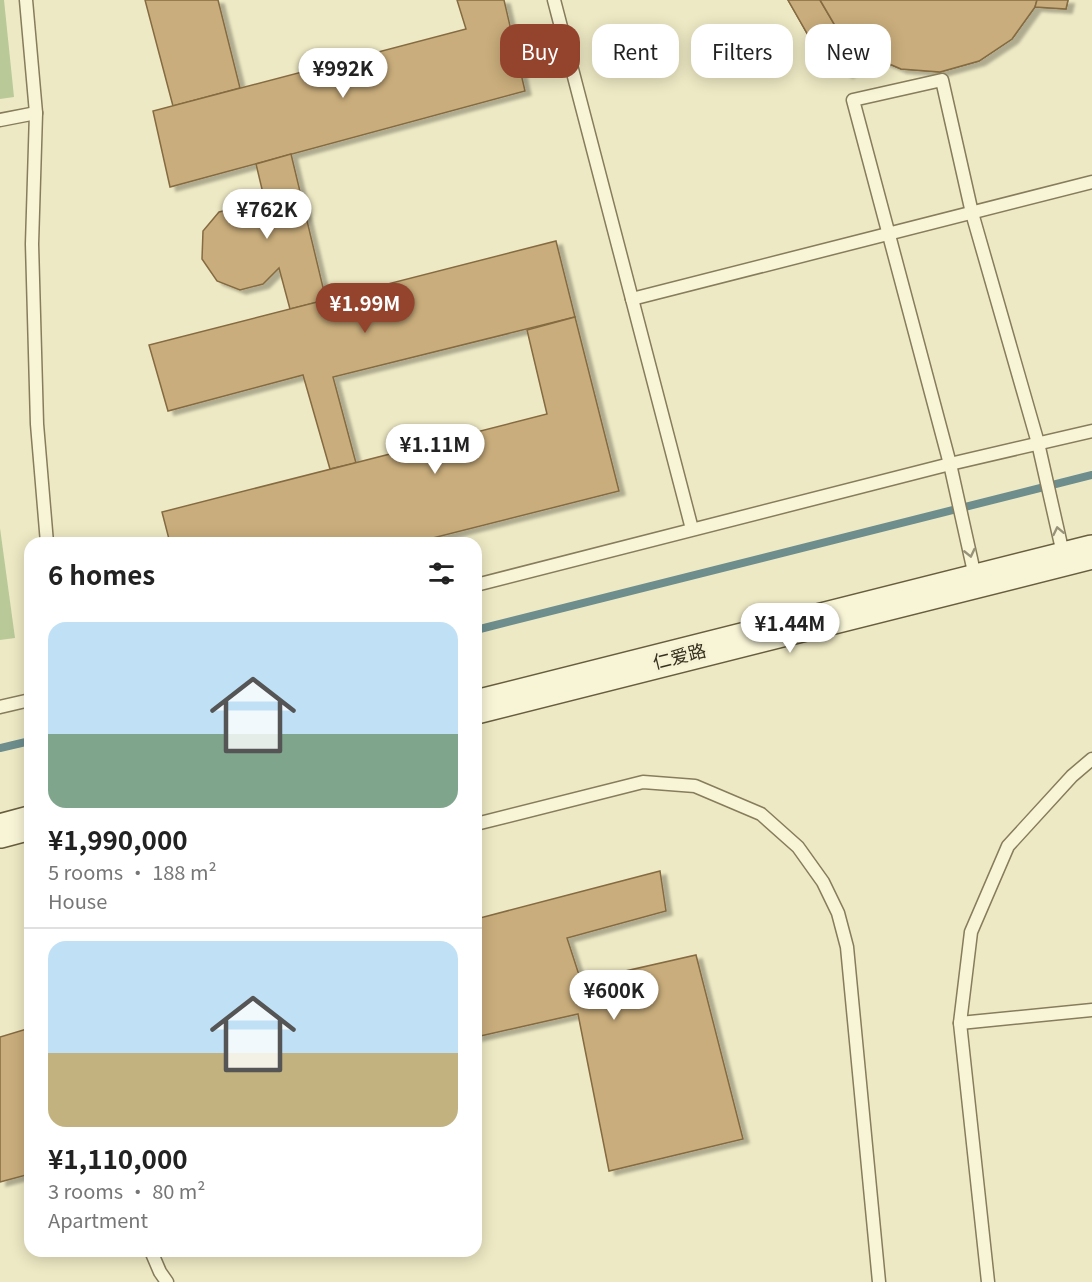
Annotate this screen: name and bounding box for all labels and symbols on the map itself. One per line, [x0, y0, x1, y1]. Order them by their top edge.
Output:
pin: ¥992K [301, 48, 385, 99]
pin: ¥762K [225, 189, 309, 240]
pin: ¥1.99M [316, 283, 414, 334]
pin: ¥1.11M [386, 424, 484, 475]
one-way arrow [1052, 526, 1065, 536]
one-way arrow [962, 548, 975, 558]
pin: ¥1.44M [741, 603, 839, 654]
street label: 仁爱路 [650, 636, 708, 674]
pin: ¥600K [572, 970, 656, 1021]

